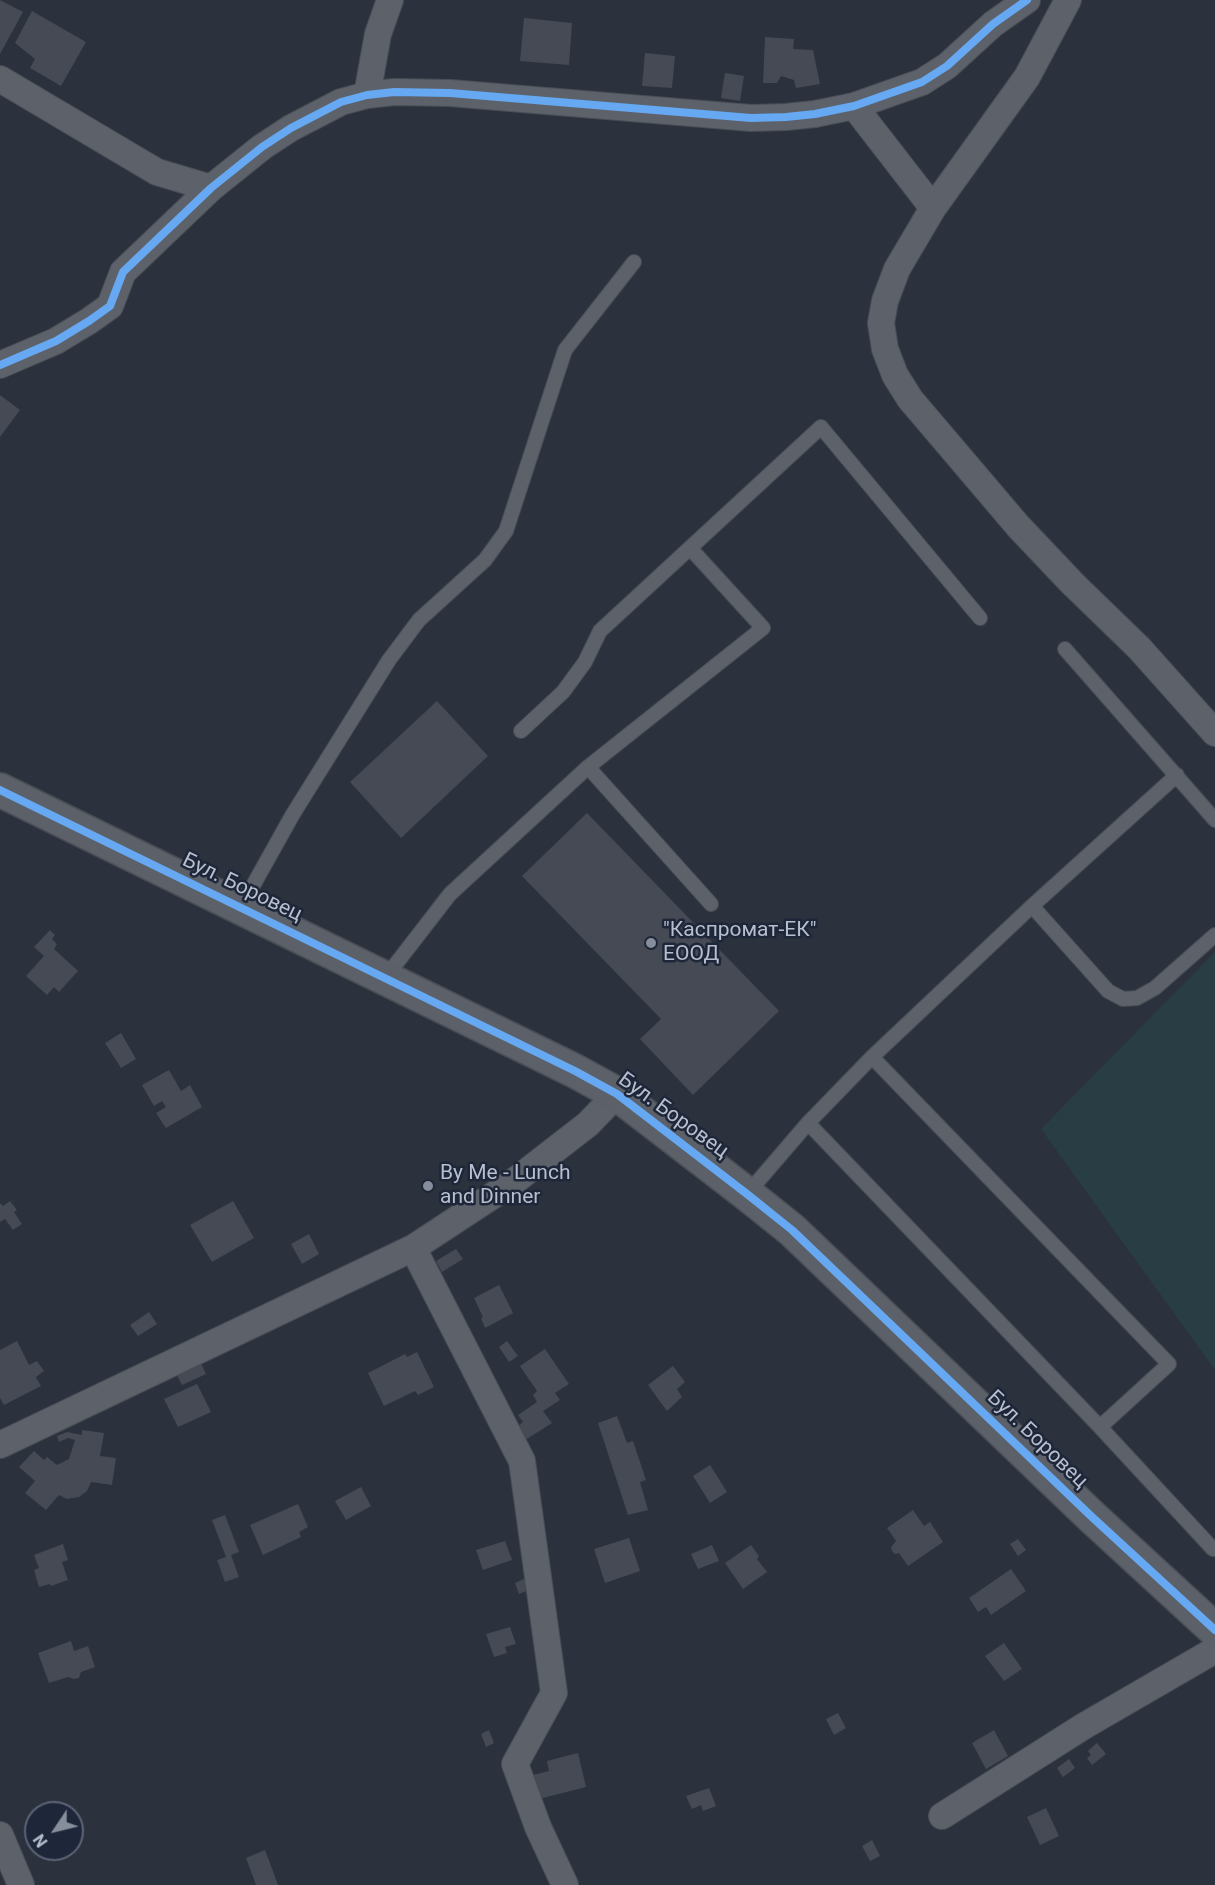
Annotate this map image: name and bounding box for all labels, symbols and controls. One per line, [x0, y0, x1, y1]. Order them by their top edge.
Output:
street label: Бул. Боровец [178, 848, 306, 928]
place label: "Каспромат-ЕК" ЕООД [663, 918, 816, 968]
marker: "Каспромат-ЕК" ЕООД [644, 936, 658, 950]
street label: Бул. Боровец [613, 1068, 733, 1164]
place label: By Me - Lunch and Dinner [440, 1161, 571, 1211]
marker: By Me - Lunch and Dinner [421, 1179, 435, 1193]
street label: Бул. Боровец [981, 1386, 1093, 1494]
north arrow [24, 1801, 84, 1861]
text: N [29, 1830, 52, 1851]

